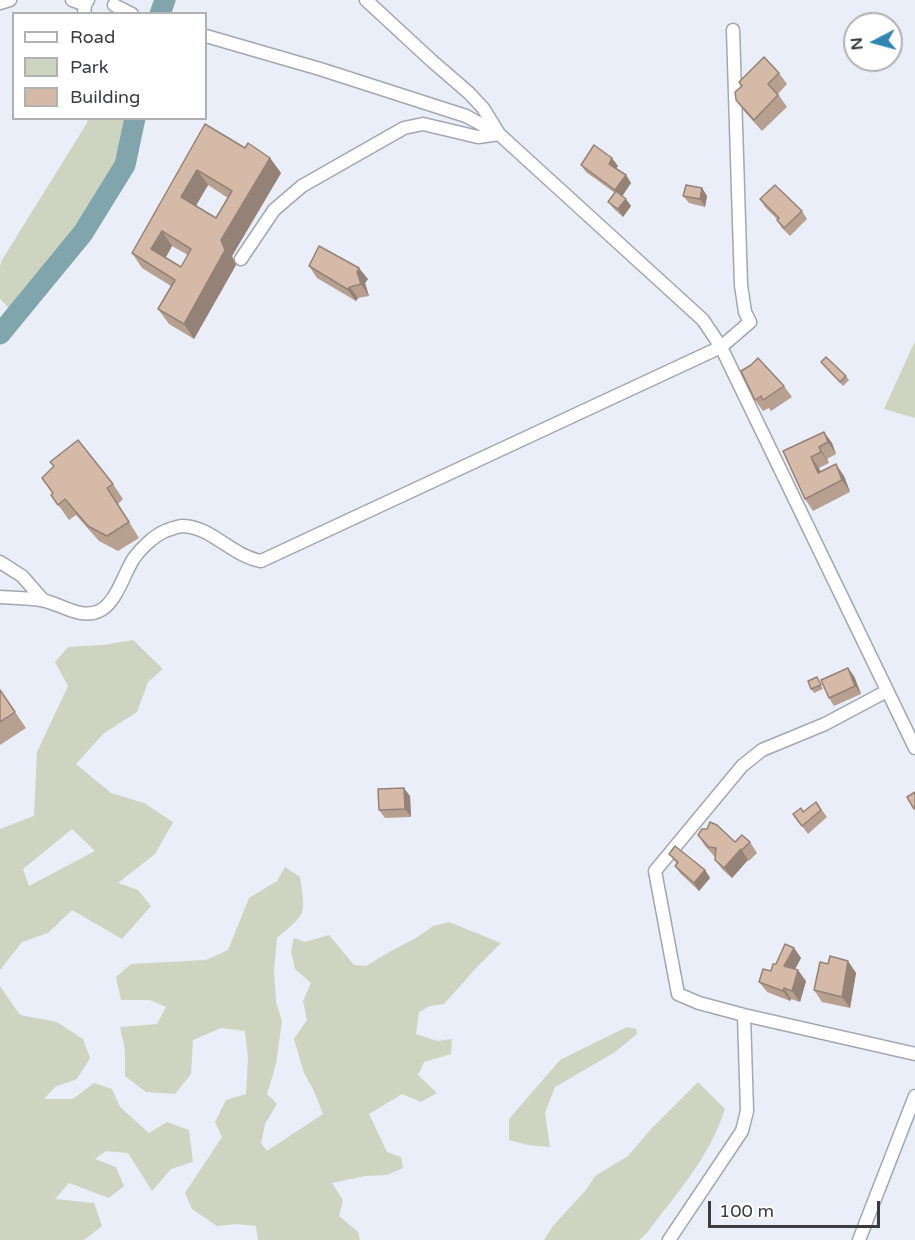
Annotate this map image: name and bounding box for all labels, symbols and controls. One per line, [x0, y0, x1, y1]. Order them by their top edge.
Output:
legend [12, 12, 207, 120]
north arrow [843, 12, 903, 72]
text: Road [70, 26, 115, 48]
text: N [846, 36, 868, 51]
text: Park [70, 56, 108, 78]
text: Building [70, 86, 140, 108]
scale bar [711, 1189, 884, 1227]
text: 100 m [719, 1200, 774, 1222]

